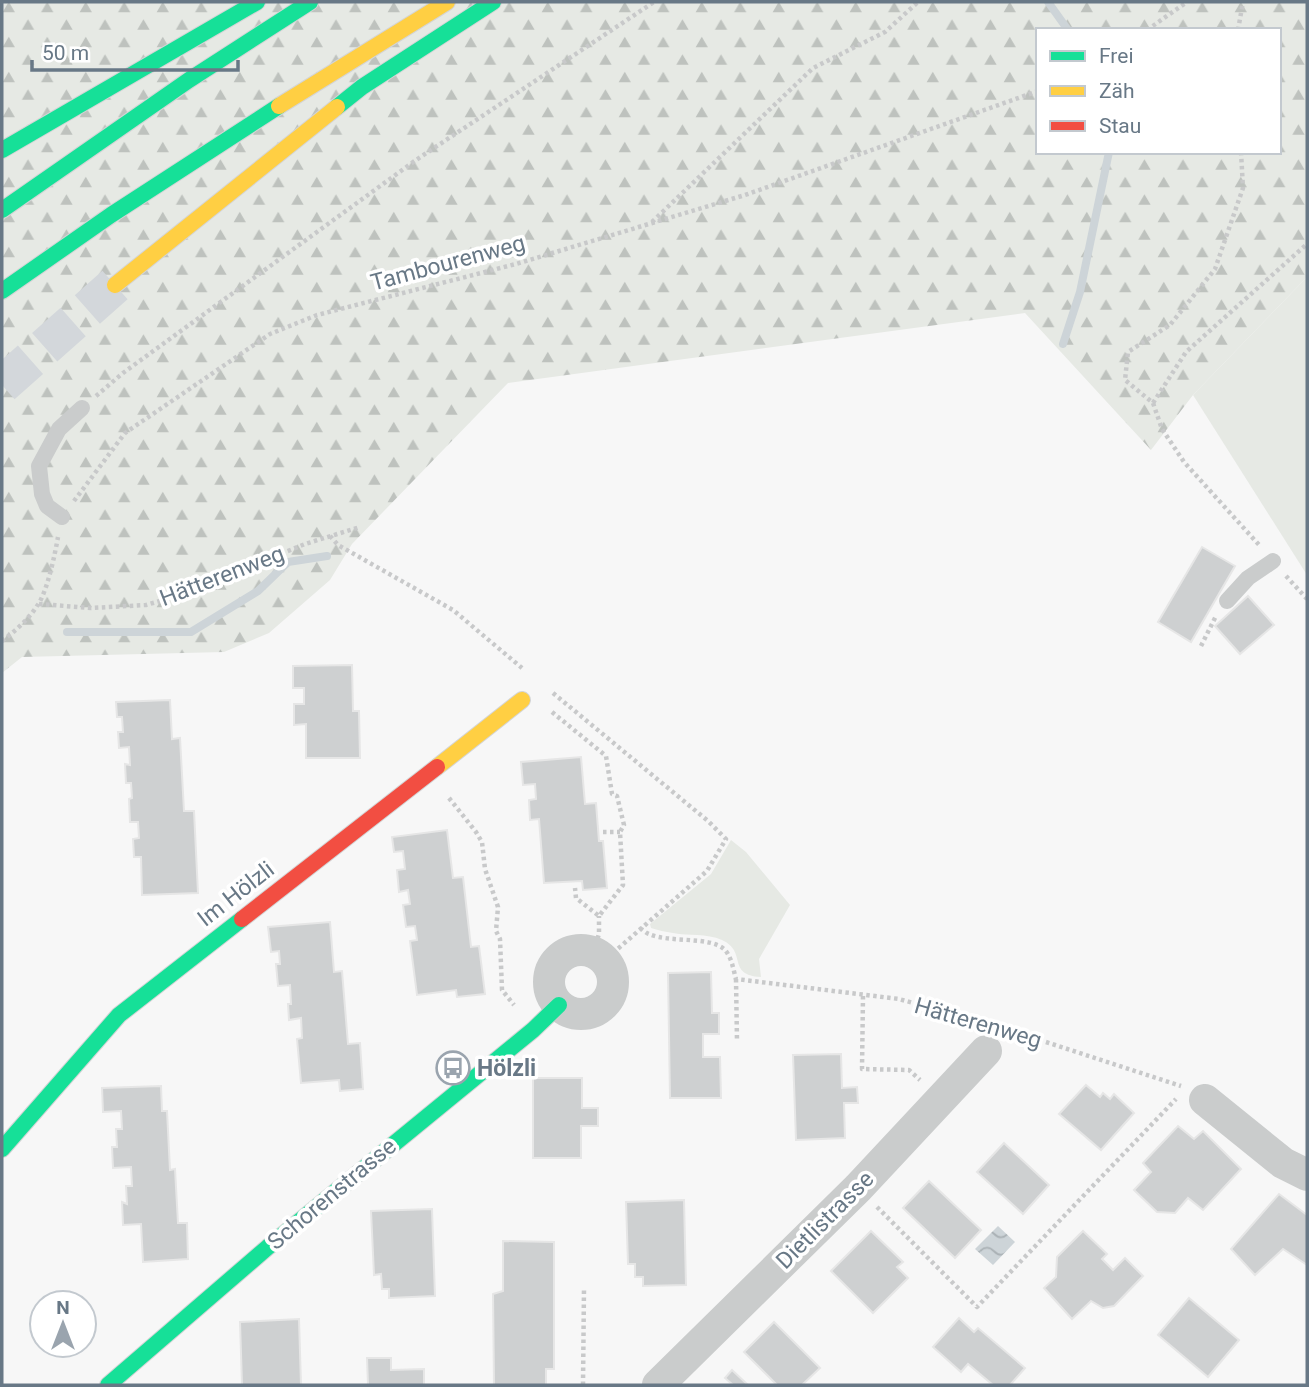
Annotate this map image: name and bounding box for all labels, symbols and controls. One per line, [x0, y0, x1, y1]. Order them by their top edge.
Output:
scale bar [32, 28, 238, 72]
legend [1036, 28, 1281, 154]
text: 50 m [42, 41, 89, 65]
text: Frei [1099, 44, 1134, 68]
text: Zäh [1099, 79, 1135, 103]
text: Stau [1099, 114, 1141, 138]
street label: Tambourenweg [368, 229, 528, 297]
street label: Hätterenweg [156, 540, 288, 612]
street label: Im Hölzli [192, 856, 280, 932]
street label: Hätterenweg [911, 992, 1045, 1054]
bus stop icon: Hölzli [434, 1049, 472, 1087]
place label: Hölzli [477, 1055, 536, 1082]
street label: Schorenstrasse [262, 1133, 402, 1255]
street label: Dietlistrasse [771, 1166, 879, 1274]
north arrow [28, 1289, 98, 1359]
text: N [56, 1296, 70, 1319]

